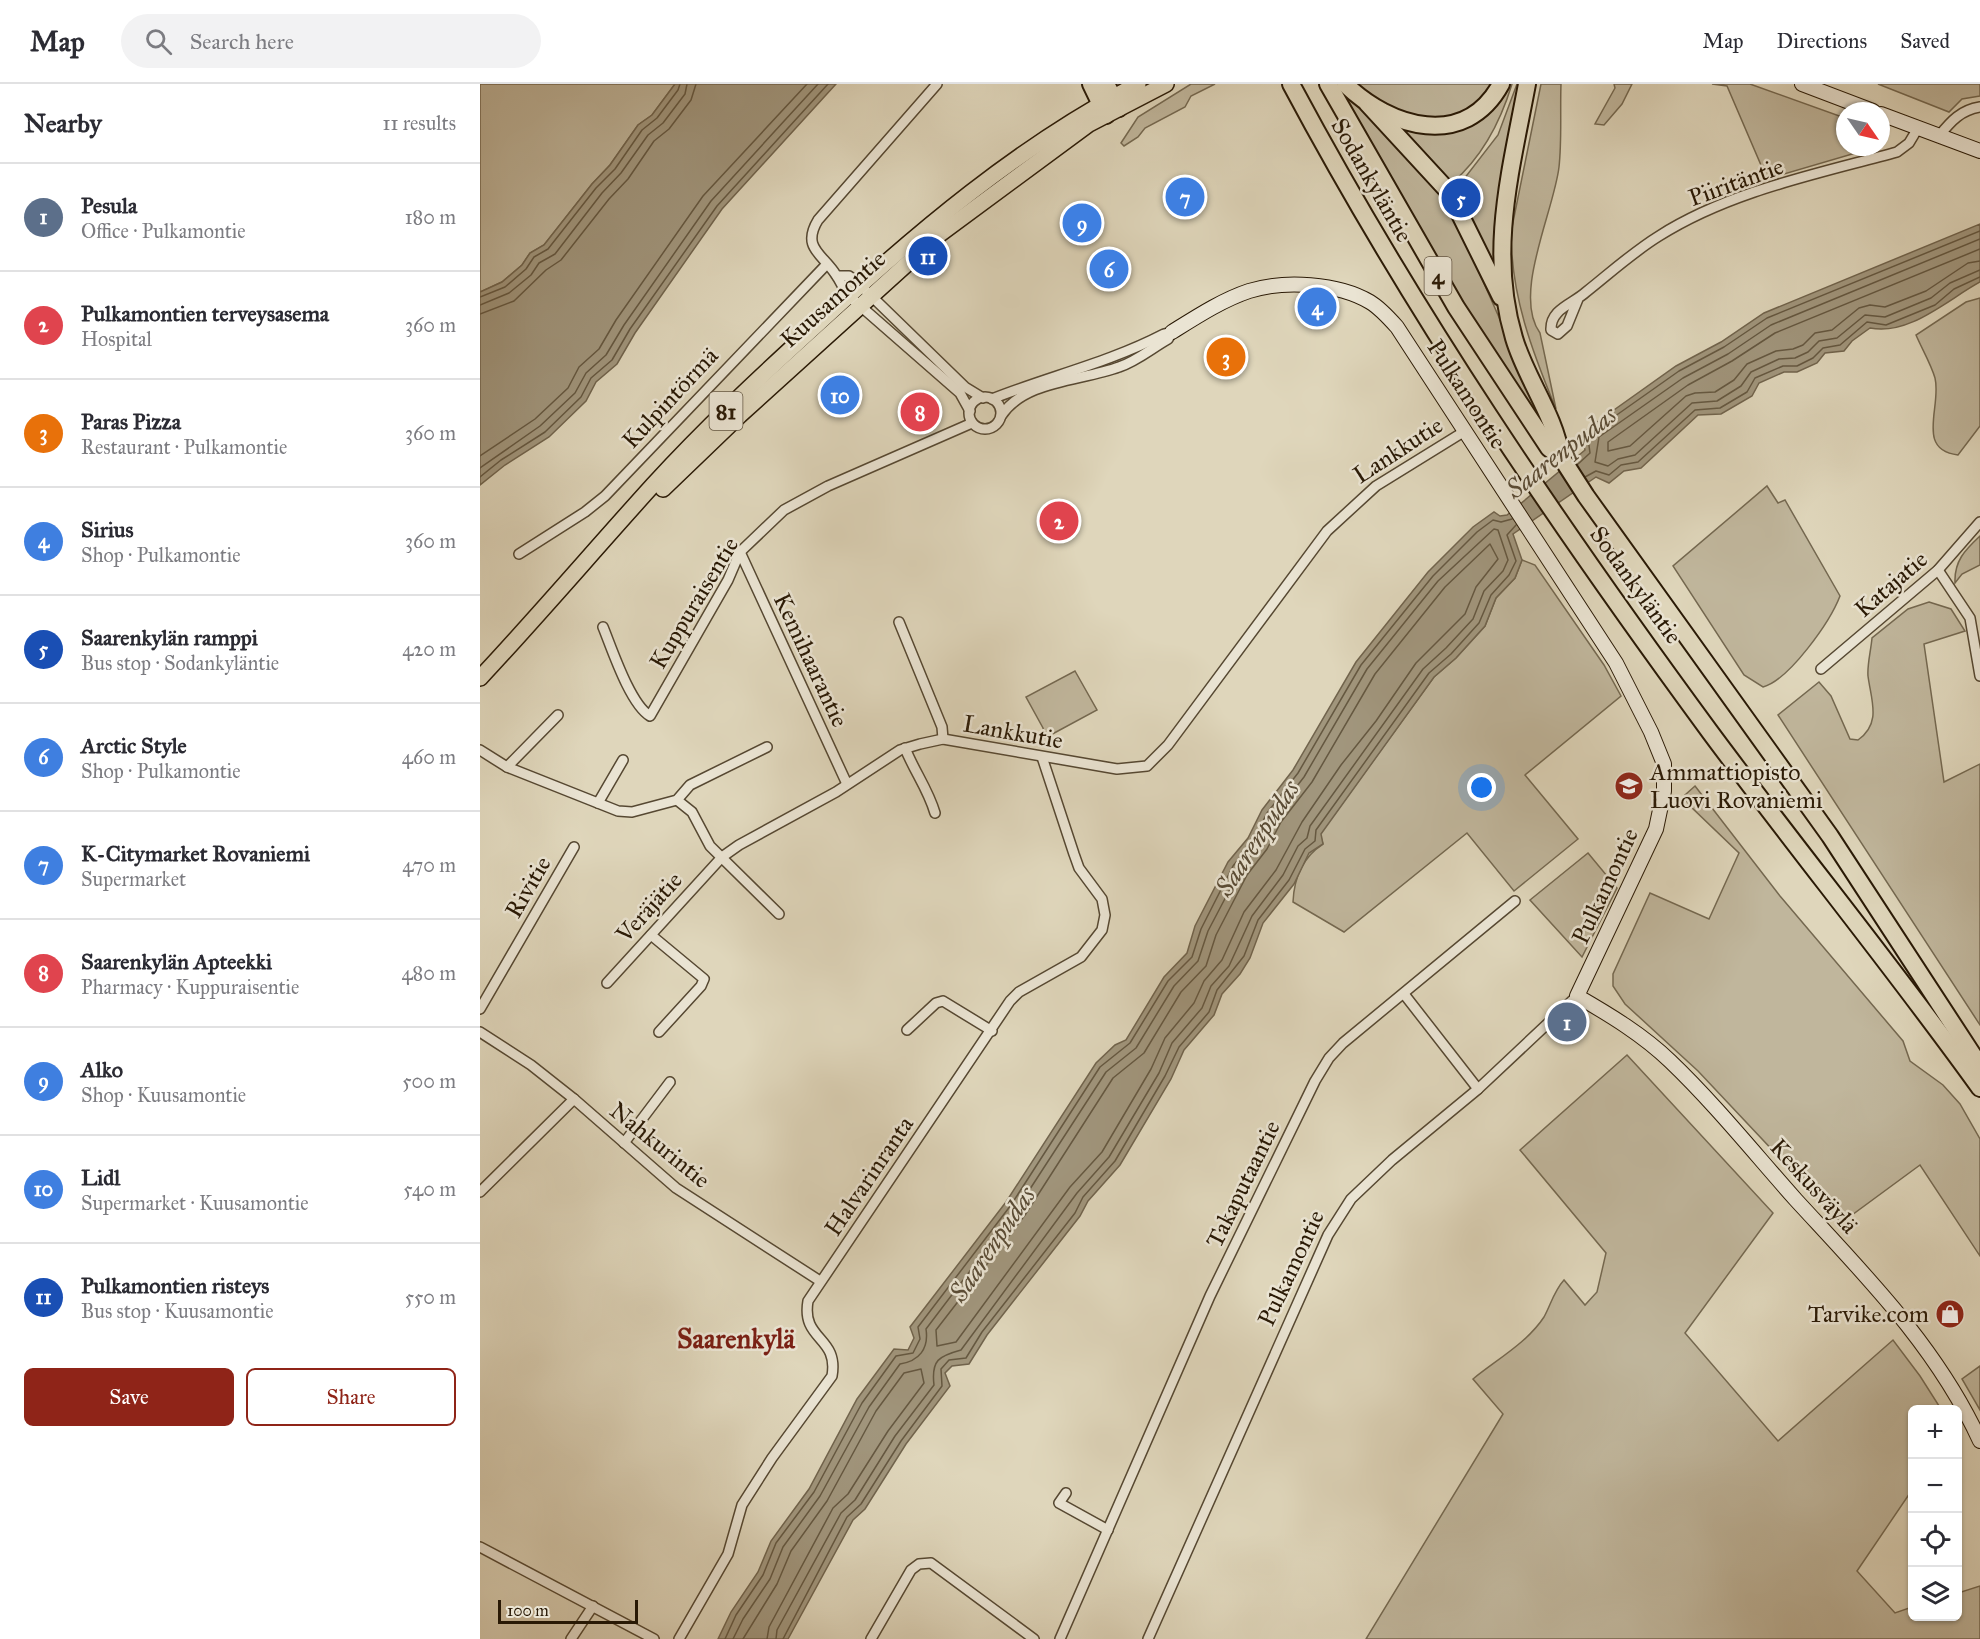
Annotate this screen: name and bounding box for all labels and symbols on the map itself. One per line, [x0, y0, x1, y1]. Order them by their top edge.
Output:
north arrow [1836, 102, 1890, 156]
street label: Sodankyläntie [1324, 113, 1420, 247]
street label: Piiritäntie [1684, 151, 1788, 213]
pin: 7 [1166, 174, 1204, 220]
pin: 5 [1442, 176, 1480, 220]
pin: 9 [1062, 200, 1102, 246]
pin: 11 [908, 234, 948, 279]
street label: Kuusamontie [774, 244, 892, 354]
pin: 6 [1090, 246, 1128, 291]
road number: 4 [1424, 257, 1452, 295]
pin: 4 [1298, 284, 1336, 330]
pin: 3 [1206, 334, 1246, 380]
street label: Pulkamontie [1421, 334, 1513, 454]
street label: Kulpintörmä [616, 341, 725, 455]
pin: 10 [820, 372, 860, 418]
pin: 8 [900, 390, 940, 434]
road number: 81 [710, 392, 742, 430]
water label: Saarenpudas [1498, 398, 1624, 507]
street label: Lankkutie [1348, 410, 1448, 490]
pin: 2 [1040, 498, 1078, 544]
street label: Sodankyläntie [1583, 520, 1689, 650]
street label: Kuppuraisentie [643, 532, 745, 674]
street label: Katajatie [1848, 544, 1934, 624]
street label: Kemihaarantie [767, 588, 855, 732]
street label: Lankkutie [961, 708, 1065, 756]
place label: Ammattiopisto Luovi Rovaniemi [1649, 757, 1823, 815]
school or university icon: Ammattiopisto Luovi Rovaniemi [1613, 770, 1645, 802]
your location [1467, 773, 1496, 802]
water label: Saarenpudas [1207, 774, 1307, 903]
street label: Pulkamontie [1565, 823, 1645, 949]
street label: Rivitie [498, 851, 558, 923]
street label: Veräjätie [609, 865, 689, 949]
pin: 1 [1548, 1000, 1586, 1044]
street label: Nahkurintie [604, 1095, 716, 1195]
street label: Halvarinranta [818, 1110, 920, 1242]
street label: Takaputaantie [1199, 1115, 1287, 1253]
street label: Keskusväylä [1764, 1132, 1865, 1240]
water label: Saarenpudas [941, 1180, 1043, 1309]
street label: Pulkamontie [1251, 1205, 1331, 1331]
shop icon: Tarvike.com [1934, 1298, 1966, 1330]
place label: Tarvike.com [1808, 1299, 1929, 1329]
district label: Saarenkylä [677, 1322, 796, 1356]
scale bar [498, 1597, 638, 1624]

